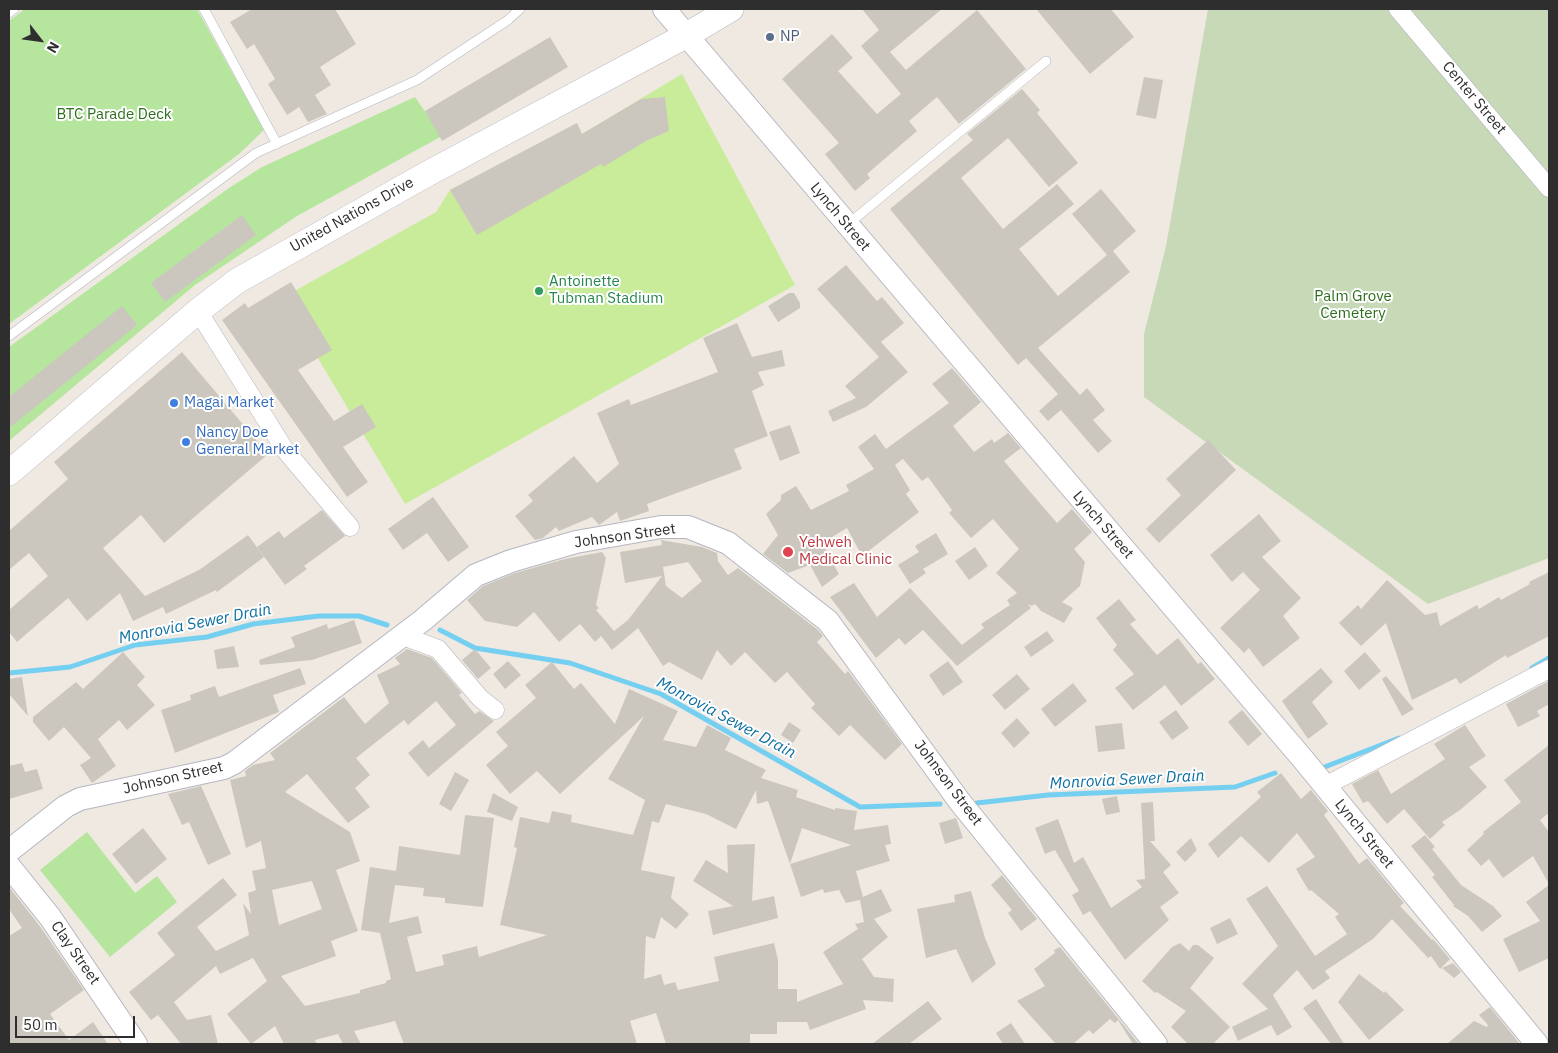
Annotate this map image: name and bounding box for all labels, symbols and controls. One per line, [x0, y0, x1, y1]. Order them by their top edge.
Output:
north arrow [15, 15, 65, 65]
place label: NP [780, 28, 800, 46]
marker: NP [764, 31, 776, 43]
text: N [43, 39, 63, 56]
street label: Center Street [1438, 58, 1510, 138]
park label: BTC Parade Deck [56, 106, 172, 124]
street label: United Nations Drive [287, 174, 417, 256]
street label: Lynch Street [806, 179, 874, 255]
place label: Antoinette Tubman Stadium [549, 273, 663, 308]
marker: Antoinette Tubman Stadium [533, 285, 545, 297]
park label: Palm Grove Cemetery [1314, 288, 1392, 323]
place label: Magai Market [184, 394, 274, 412]
marker: Magai Market [168, 397, 180, 409]
place label: Nancy Doe General Market [196, 424, 299, 459]
marker: Nancy Doe General Market [180, 436, 192, 448]
street label: Lynch Street [1069, 488, 1137, 562]
street label: Johnson Street [573, 520, 677, 552]
place label: Yehweh Medical Clinic [799, 534, 892, 569]
marker: Yehweh Medical Clinic [781, 545, 795, 559]
water label: Monrovia Sewer Drain [117, 600, 273, 648]
water label: Monrovia Sewer Drain [653, 673, 799, 763]
street label: Johnson Street [910, 737, 986, 829]
street label: Johnson Street [121, 758, 225, 798]
water label: Monrovia Sewer Drain [1049, 766, 1205, 794]
street label: Lynch Street [1331, 796, 1397, 872]
street label: Clay Street [47, 918, 103, 988]
scale bar [18, 1006, 138, 1038]
text: 50 m [23, 1015, 58, 1034]

